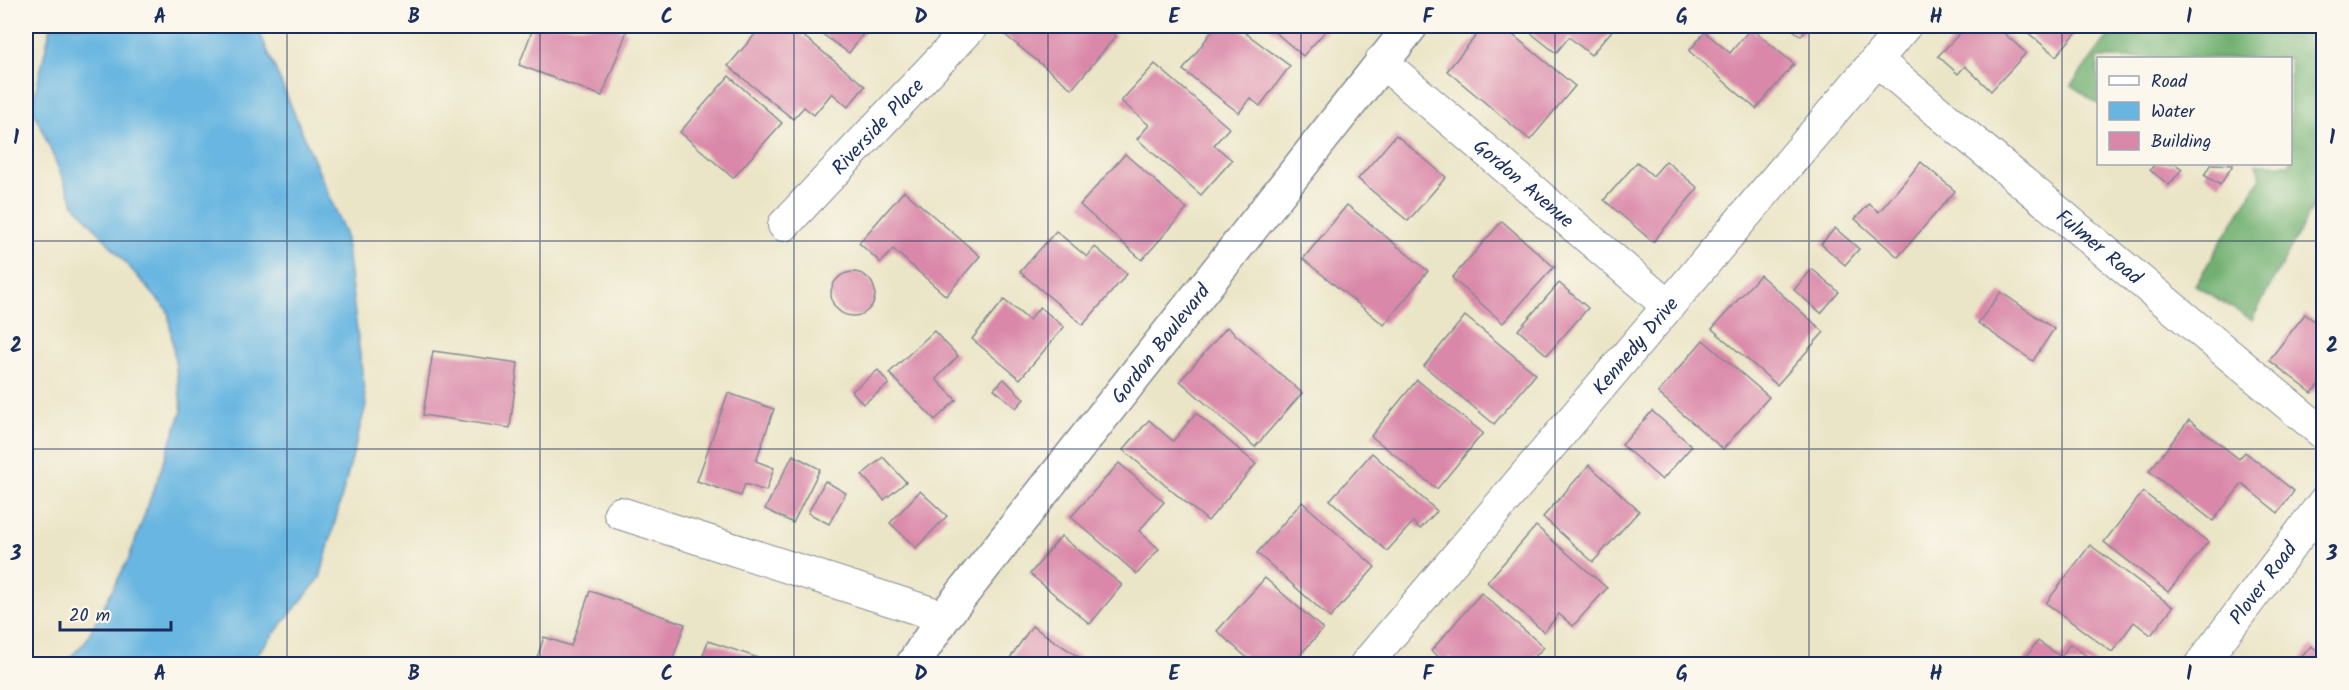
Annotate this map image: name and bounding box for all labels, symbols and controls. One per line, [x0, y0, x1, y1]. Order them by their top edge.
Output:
text: A [154, 2, 166, 34]
text: B [408, 2, 420, 34]
text: C [661, 2, 673, 34]
text: D [914, 2, 928, 34]
text: E [1168, 2, 1180, 34]
text: F [1423, 2, 1435, 34]
text: G [1676, 2, 1688, 34]
text: H [1929, 2, 1943, 34]
text: I [2186, 2, 2192, 34]
legend [2097, 57, 2292, 165]
text: Road [2151, 68, 2188, 97]
street label: Riverside Place [825, 71, 933, 184]
text: Water [2151, 98, 2196, 127]
text: 1 [13, 123, 19, 155]
text: 1 [2329, 123, 2335, 155]
text: Building [2151, 128, 2211, 157]
street label: Gordon Avenue [1465, 132, 1580, 237]
street label: Fulmer Road [2048, 202, 2149, 295]
street label: Gordon Boulevard [1104, 277, 1220, 412]
street label: Kennedy Drive [1586, 290, 1688, 403]
text: 2 [10, 331, 22, 363]
text: 2 [2326, 331, 2338, 363]
street label: Plover Road [2222, 535, 2307, 632]
text: 3 [10, 539, 22, 571]
text: 3 [2326, 539, 2338, 571]
scale bar [60, 594, 171, 632]
text: 20 m [69, 602, 110, 631]
text: A [154, 659, 166, 690]
text: B [408, 659, 420, 690]
text: C [661, 659, 673, 690]
text: D [914, 659, 928, 690]
text: E [1168, 659, 1180, 690]
text: F [1423, 659, 1435, 690]
text: G [1676, 659, 1688, 690]
text: H [1929, 659, 1943, 690]
text: I [2186, 659, 2192, 690]

